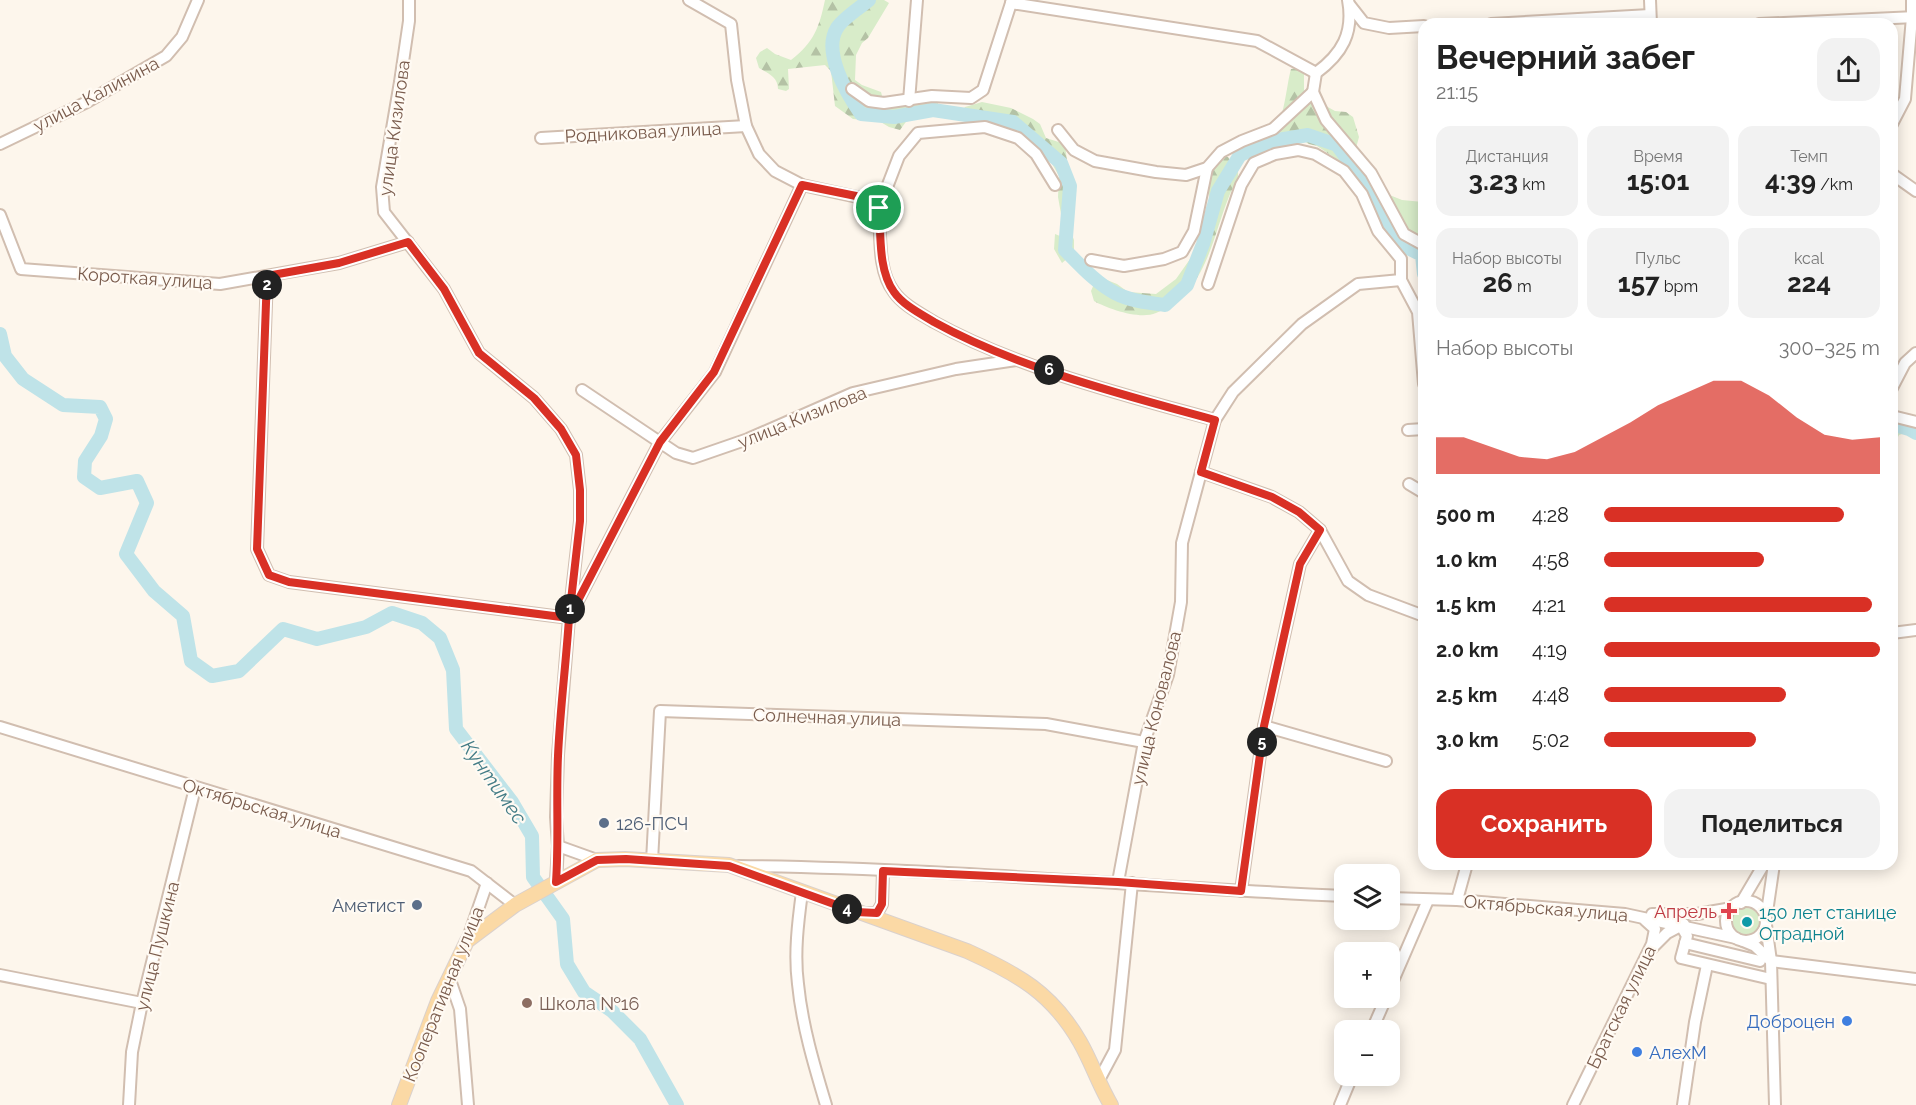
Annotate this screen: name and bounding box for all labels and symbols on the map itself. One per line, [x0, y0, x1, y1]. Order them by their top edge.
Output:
street label: улица Калинина [30, 52, 162, 136]
street label: улица Кизилова [374, 59, 414, 197]
street label: Родниковая улица [564, 117, 722, 147]
pin [853, 182, 904, 233]
street label: Короткая улица [77, 263, 213, 293]
pin: 2 [252, 270, 282, 300]
pin: 6 [1034, 355, 1064, 385]
street label: улица Кизилова [735, 382, 869, 452]
pin: 1 [555, 594, 585, 624]
street label: улица Коновалова [1127, 629, 1185, 787]
street label: Солнечная улица [753, 704, 901, 730]
pin: 5 [1247, 727, 1277, 757]
water label: Кунтимес [456, 735, 532, 829]
street label: Октябрьская улица [180, 774, 344, 842]
place label: 126-ПСЧ [616, 813, 688, 834]
marker: 126-ПСЧ [597, 816, 611, 830]
street label: улица Пушкина [131, 879, 183, 1013]
street label: Октябрьская улица [1463, 890, 1629, 926]
pin: 4 [832, 894, 862, 924]
place label: Аметист [332, 895, 405, 916]
marker: Аметист [410, 898, 424, 912]
place label: Апрель [1654, 901, 1717, 922]
place label: 150 лет станице Отрадной [1759, 902, 1897, 944]
street label: Кооперативная улица [398, 903, 488, 1085]
marker: Апрель [1722, 904, 1736, 918]
marker: 150 лет станице Отрадной [1740, 915, 1754, 929]
street label: Братская улица [1582, 942, 1660, 1072]
place label: Школа №16 [539, 993, 640, 1014]
marker: Школа №16 [520, 996, 534, 1010]
place label: Доброцен [1747, 1011, 1835, 1032]
marker: Доброцен [1840, 1014, 1854, 1028]
place label: АлехМ [1649, 1042, 1707, 1063]
marker: АлехМ [1630, 1045, 1644, 1059]

